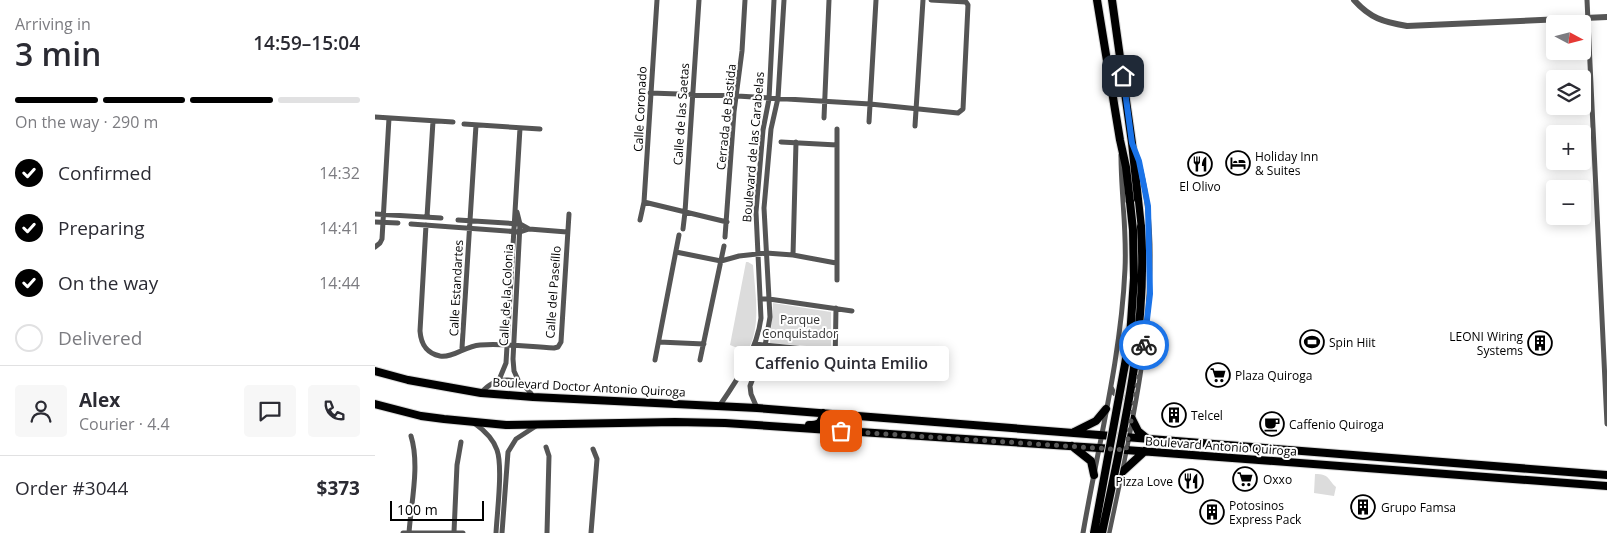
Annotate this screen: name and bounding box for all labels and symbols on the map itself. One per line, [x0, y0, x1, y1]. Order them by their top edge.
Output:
north arrow [1546, 15, 1591, 60]
pin [1102, 55, 1144, 97]
street label: Calle de las Saetas [669, 62, 693, 166]
street label: Cerrada de Bastida [712, 63, 740, 171]
street label: Calle Coronado [629, 66, 651, 152]
street label: Boulevard de las Carabelas [738, 71, 768, 223]
place label: Holiday Inn & Suites [1255, 148, 1318, 179]
hotel icon: Holiday Inn & Suites [1225, 150, 1251, 176]
restaurant icon: El Olivo [1187, 151, 1213, 177]
place label: El Olivo [1179, 178, 1221, 195]
street label: Calle Estandartes [445, 239, 467, 337]
street label: Calle de la Colonia [495, 244, 517, 346]
street label: Calle del Paseíllo [541, 245, 565, 339]
park label: Parque Conquistador [762, 311, 838, 342]
courier [1119, 320, 1169, 370]
place label: LEONI Wiring Systems [1449, 328, 1523, 359]
sports icon: Spin Hiit [1299, 329, 1325, 355]
building icon: LEONI Wiring Systems [1527, 330, 1553, 356]
place label: Spin Hiit [1329, 334, 1376, 351]
callout: Caffenio Quinta Emilio [733, 346, 949, 381]
supermarket icon: Plaza Quiroga [1205, 362, 1231, 388]
place label: Plaza Quiroga [1235, 367, 1312, 384]
street label: Boulevard Doctor Antonio Quiroga [492, 373, 686, 401]
building icon: Telcel [1161, 402, 1187, 428]
place label: Telcel [1191, 407, 1223, 424]
pin [820, 410, 862, 452]
cafe icon: Caffenio Quiroga [1259, 411, 1285, 437]
place label: Caffenio Quiroga [1289, 416, 1384, 433]
street label: Boulevard Antonio Quiroga [1144, 432, 1298, 460]
supermarket icon: Oxxo [1232, 466, 1258, 492]
restaurant icon: Pizza Love [1178, 468, 1204, 494]
place label: Oxxo [1263, 471, 1292, 488]
place label: Pizza Love [1116, 473, 1173, 490]
building icon: Grupo Famsa [1350, 494, 1376, 520]
place label: Potosinos Express Pack [1229, 497, 1302, 528]
scale bar [390, 498, 484, 521]
building icon: Potosinos Express Pack [1199, 499, 1225, 525]
place label: Grupo Famsa [1381, 499, 1456, 516]

